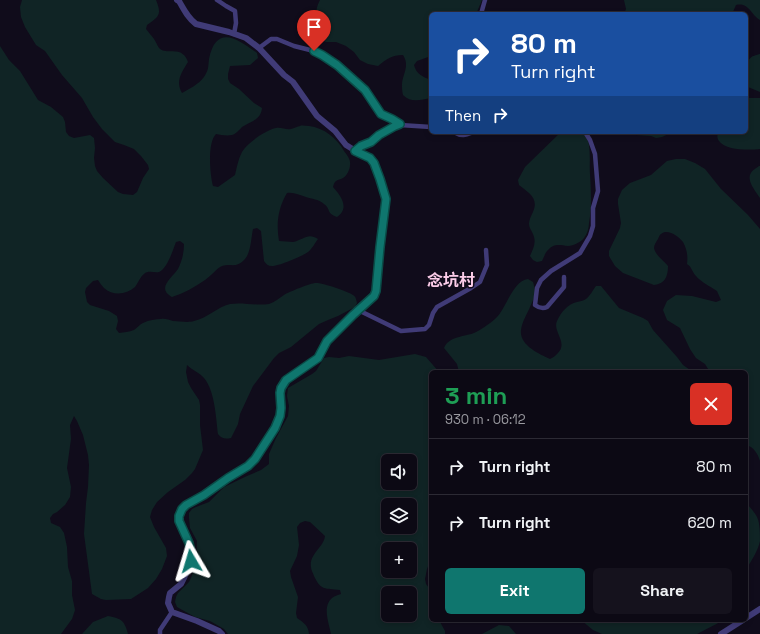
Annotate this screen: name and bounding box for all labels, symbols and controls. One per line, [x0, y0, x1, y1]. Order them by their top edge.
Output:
pin [297, 10, 331, 51]
icon: arrive [303, 16, 325, 38]
text: 80 m [511, 25, 577, 61]
icon: right [445, 28, 497, 80]
text: Turn right [511, 60, 595, 83]
icon: right [489, 104, 511, 126]
text: Then [445, 106, 481, 125]
district label: 念坑村 [427, 270, 475, 291]
text: 3 min [445, 380, 507, 411]
button: close [690, 383, 732, 425]
text: 930 m · 06:12 [445, 411, 526, 428]
map controls [381, 454, 417, 622]
button: sound [381, 454, 417, 490]
icon: right [445, 456, 467, 478]
text: Turn right [479, 457, 550, 476]
text: 80 m [696, 457, 732, 476]
button: layers [381, 498, 417, 534]
icon: right [445, 512, 467, 534]
text: Turn right [479, 513, 550, 532]
text: 620 m [687, 513, 732, 532]
position arrow [170, 540, 212, 582]
button: + [381, 542, 417, 578]
button: Exit [445, 568, 585, 614]
button: Share [593, 568, 732, 614]
button: − [381, 586, 417, 622]

